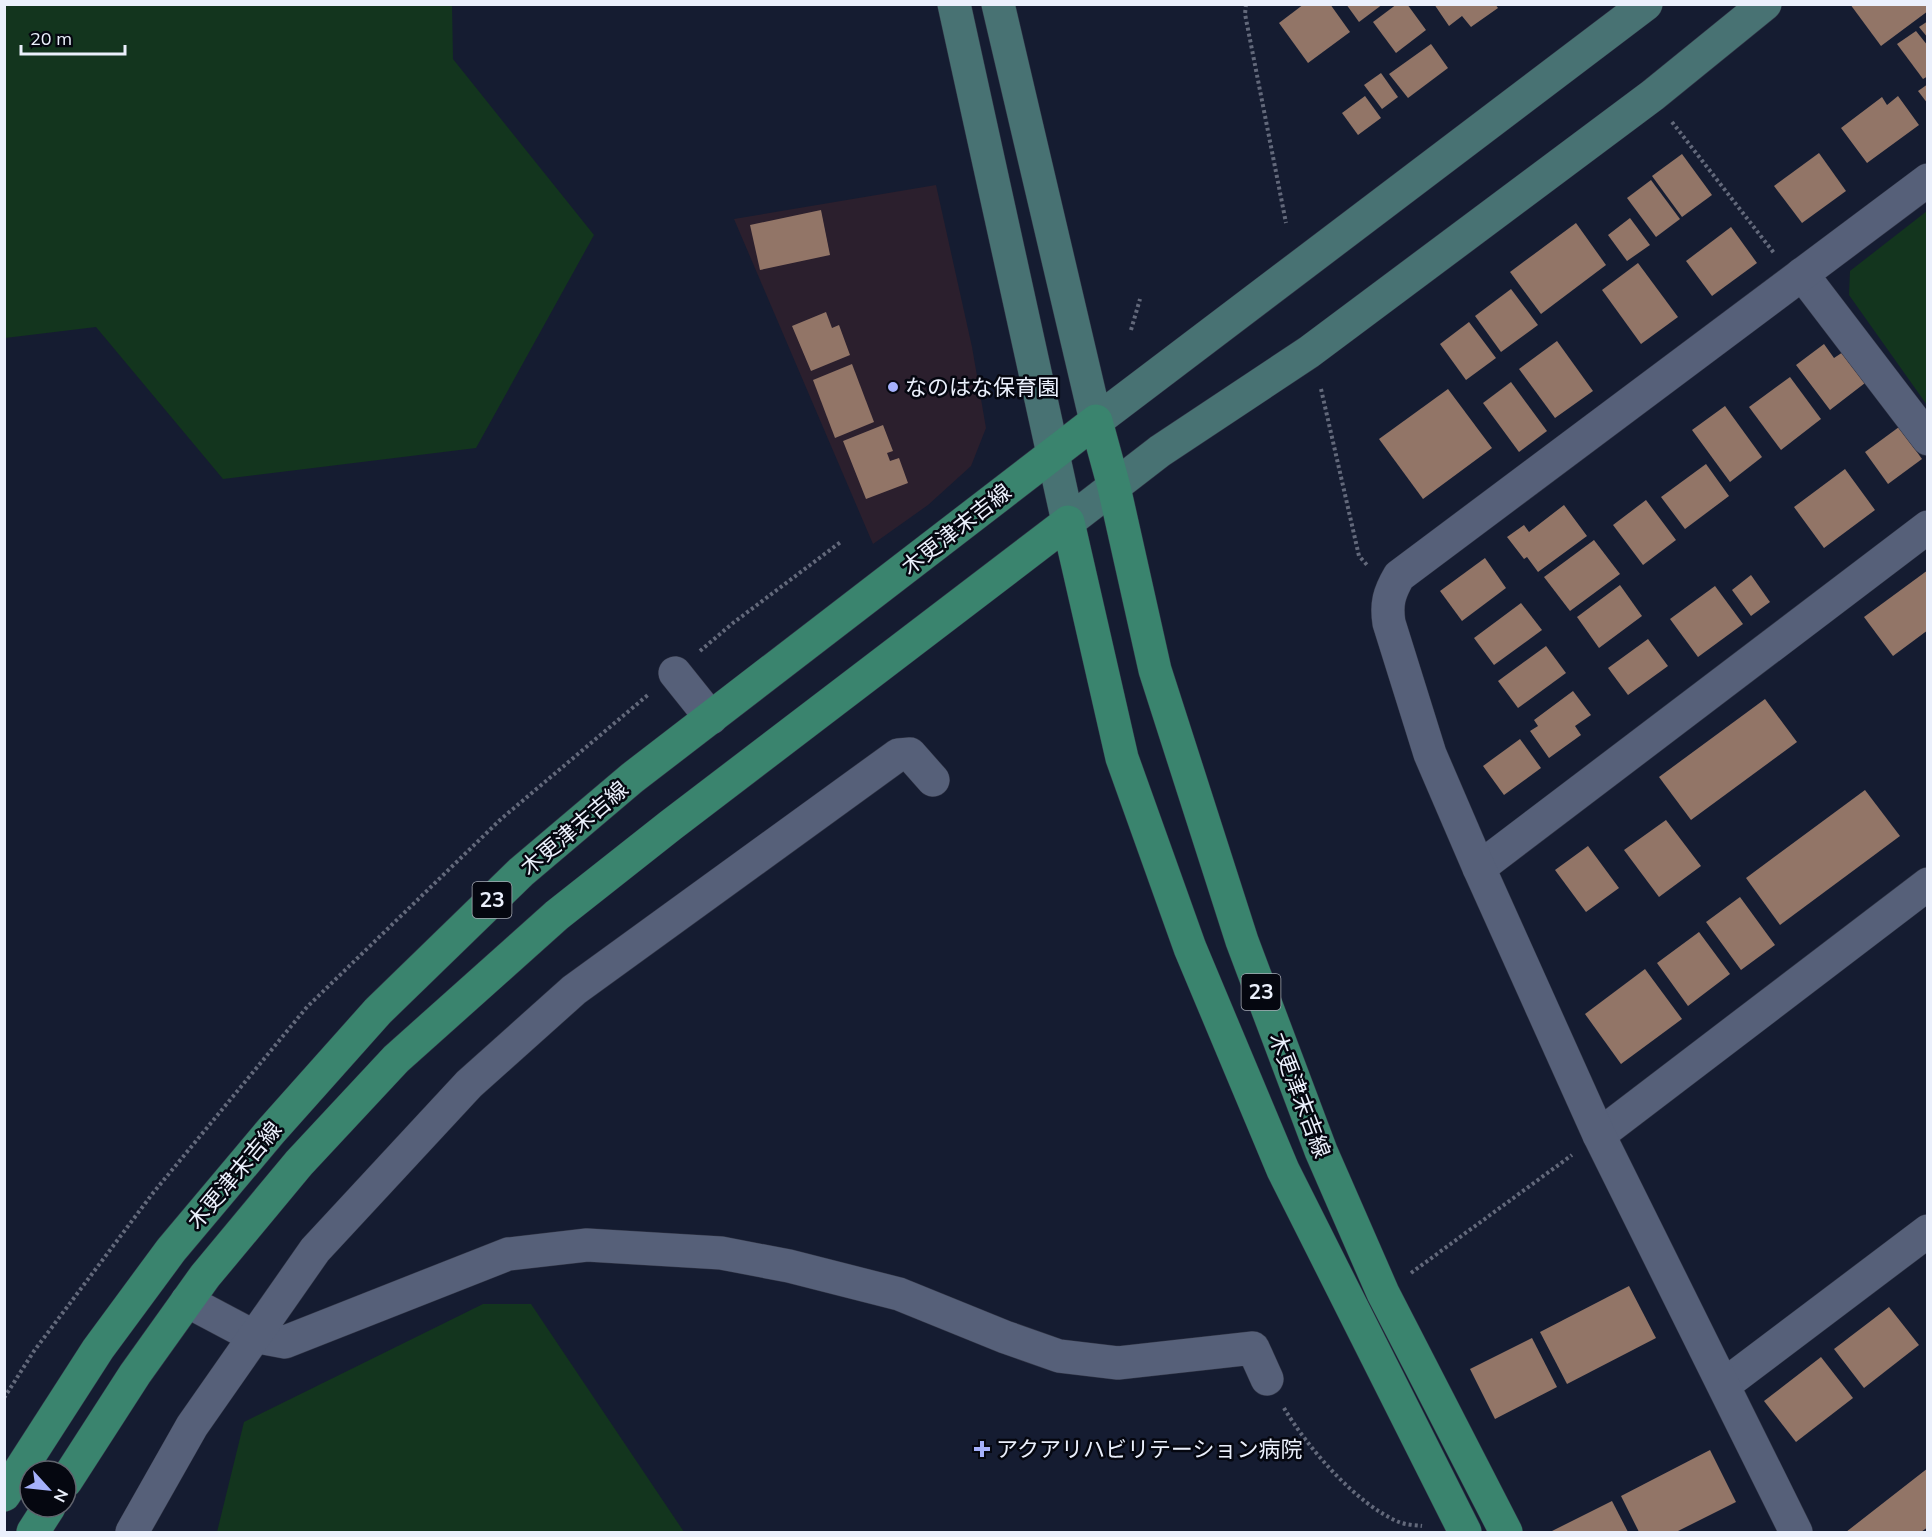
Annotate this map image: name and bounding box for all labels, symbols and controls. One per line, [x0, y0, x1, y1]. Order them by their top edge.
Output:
scale bar [21, 18, 124, 56]
text: 20 m [30, 27, 72, 50]
place label: なのはな保育園 [905, 373, 1059, 401]
marker: なのはな保育園 [886, 380, 900, 394]
street label: 木更津末吉線 [895, 477, 1017, 581]
street label: 木更津末吉線 [514, 775, 634, 881]
road number: 23 [472, 882, 512, 918]
road number: 23 [1242, 974, 1280, 1010]
street label: 木更津末吉線 [1263, 1028, 1337, 1162]
street label: 木更津末吉線 [181, 1115, 287, 1235]
place label: アクアリハビリテーション病院 [996, 1435, 1302, 1463]
marker: アクアリハビリテーション病院 [973, 1440, 991, 1458]
north arrow [18, 1459, 78, 1519]
text: N [50, 1486, 73, 1506]

